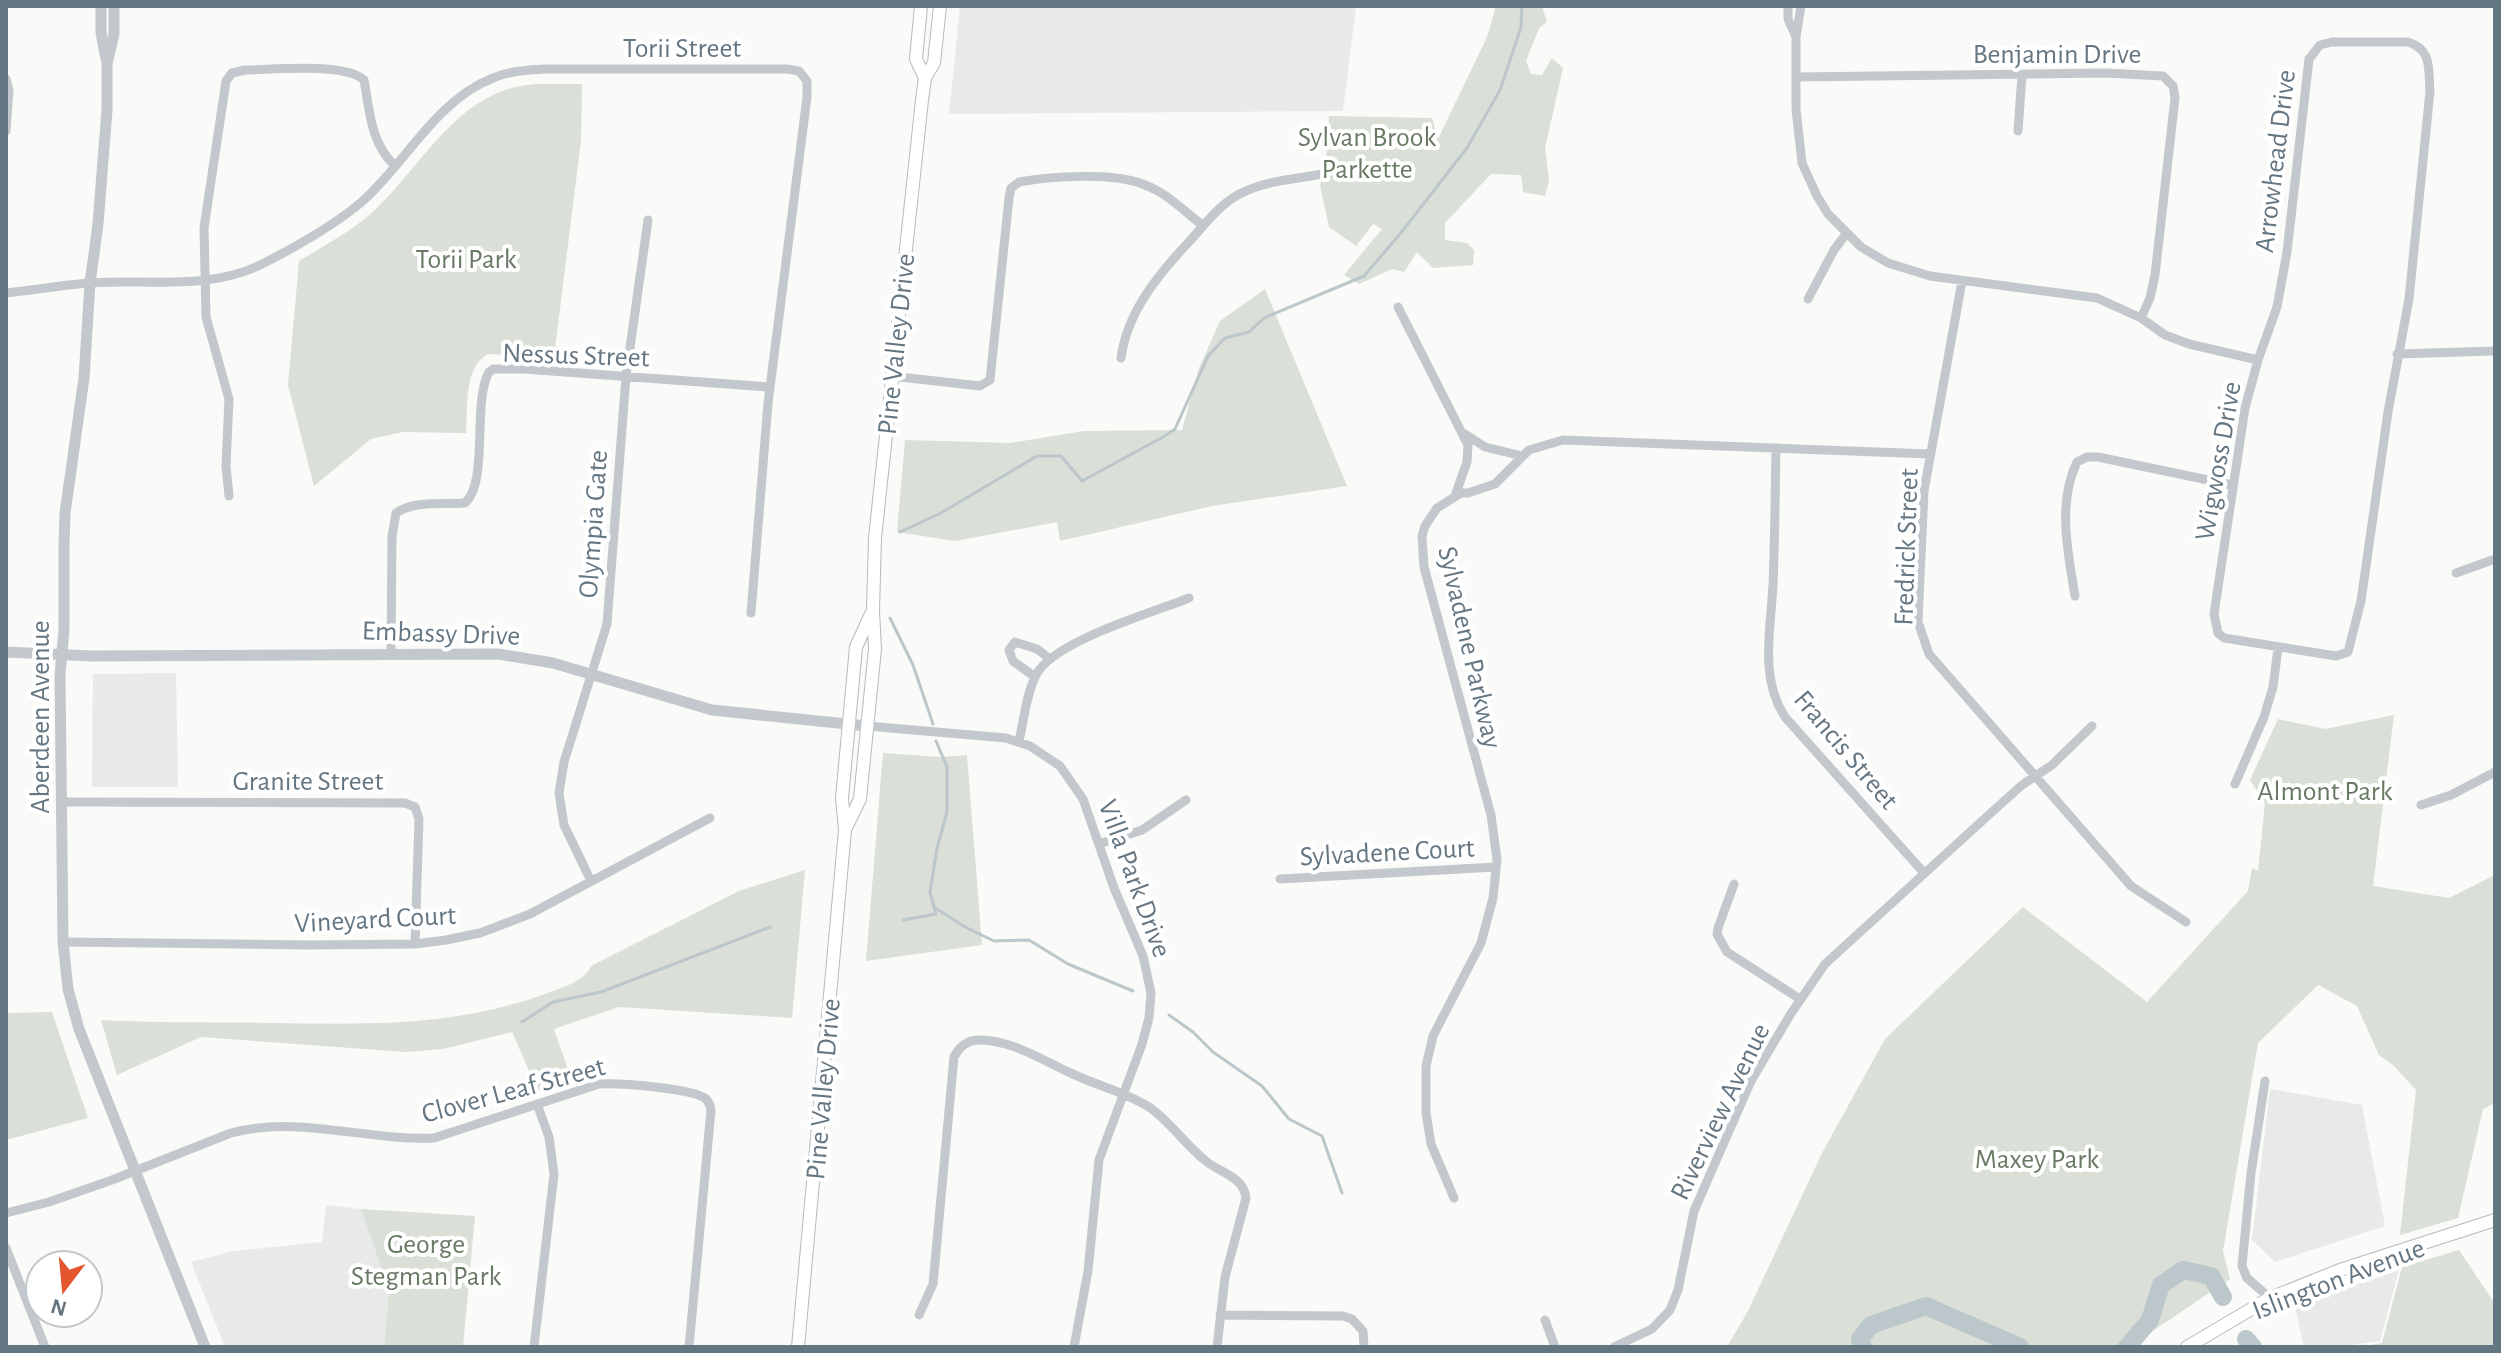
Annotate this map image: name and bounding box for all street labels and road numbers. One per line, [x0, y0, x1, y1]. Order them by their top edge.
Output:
street label: Torii Street [623, 35, 741, 63]
street label: Benjamin Drive [1973, 41, 2141, 69]
street label: Arrowhead Drive [2251, 68, 2301, 254]
street label: Pine Valley Drive [874, 252, 920, 436]
street label: Nessus Street [502, 339, 650, 373]
street label: Wigwoss Drive [2191, 380, 2247, 543]
street label: Olympia Gate [575, 449, 613, 599]
street label: Fredrick Street [1890, 468, 1924, 626]
street label: Sylvadene Parkway [1432, 544, 1506, 751]
street label: Embassy Drive [361, 617, 521, 651]
street label: Aberdeen Avenue [27, 620, 55, 814]
street label: Francis Street [1788, 686, 1903, 815]
street label: Granite Street [233, 768, 383, 796]
street label: Villa Park Drive [1093, 796, 1176, 961]
street label: Sylvadene Court [1299, 834, 1475, 872]
street label: Vineyard Court [294, 902, 457, 938]
street label: Pine Valley Drive [802, 997, 846, 1181]
street label: Riverview Avenue [1666, 1019, 1776, 1205]
street label: Clover Leaf Street [419, 1053, 608, 1129]
street label: Islington Avenue [2249, 1234, 2429, 1326]

